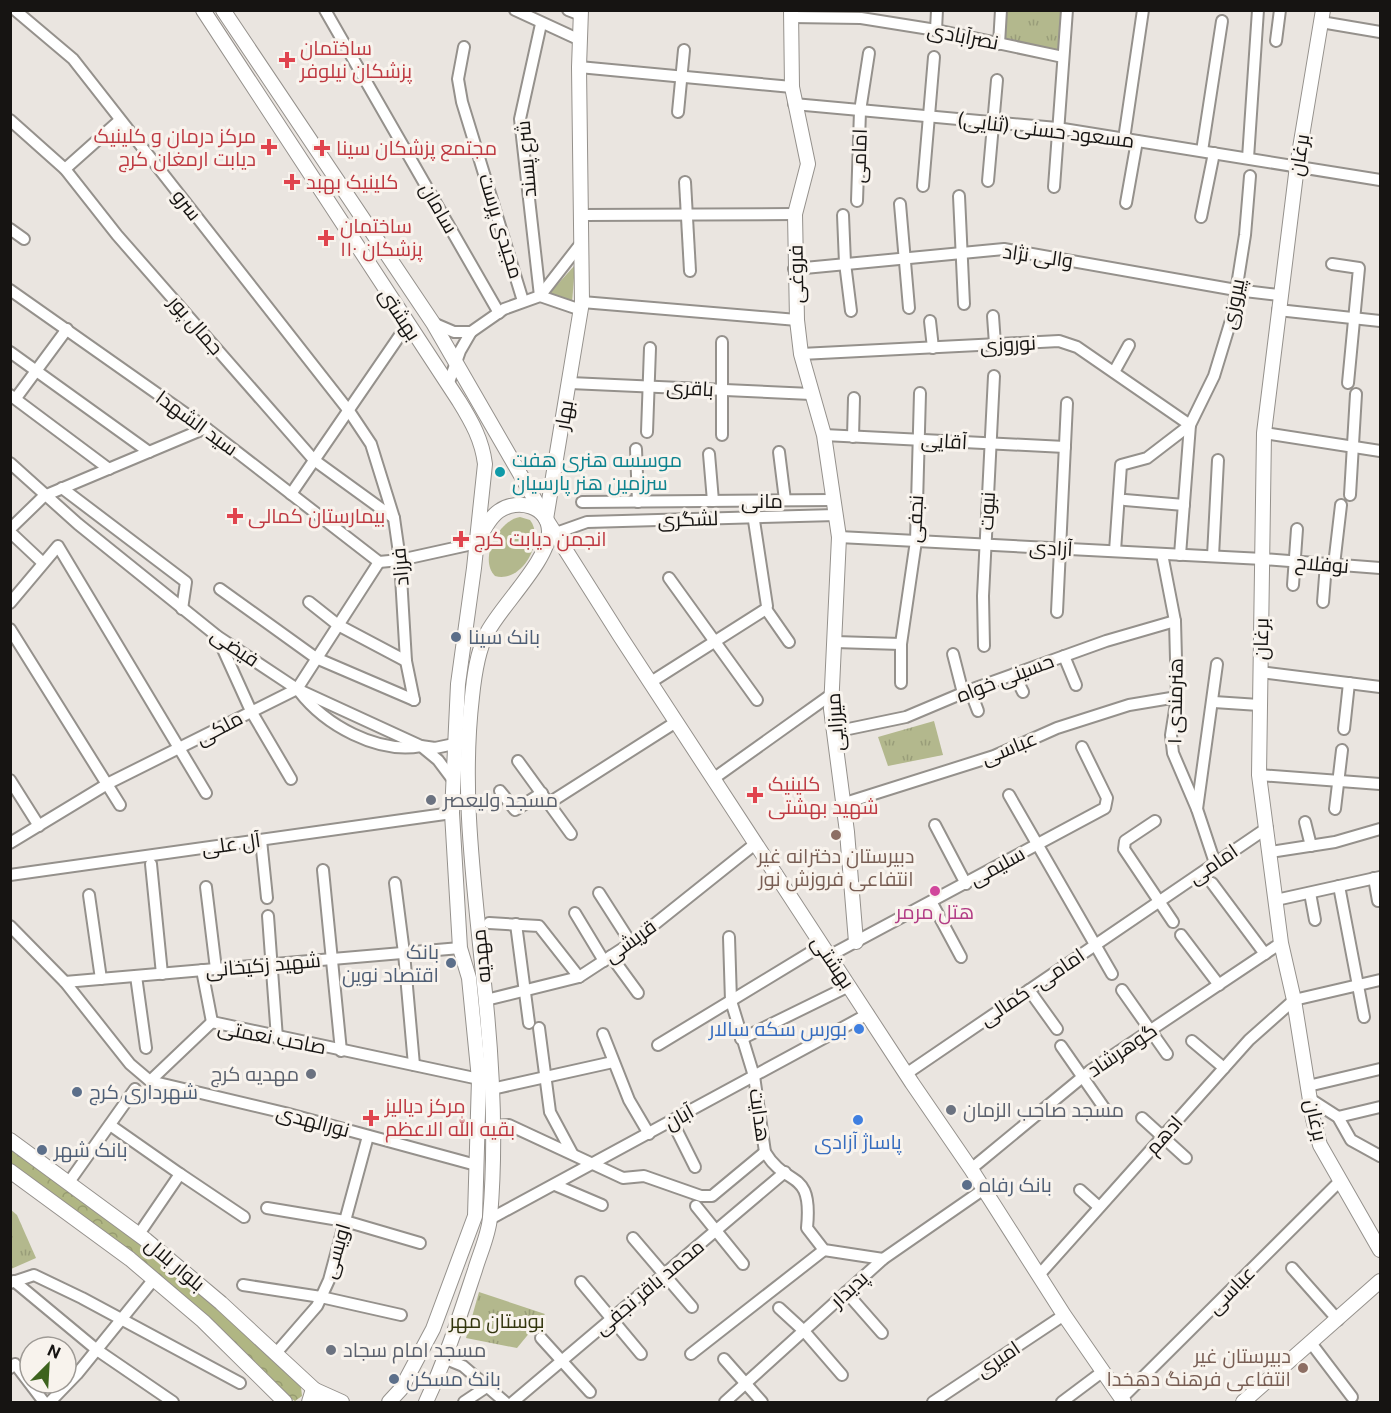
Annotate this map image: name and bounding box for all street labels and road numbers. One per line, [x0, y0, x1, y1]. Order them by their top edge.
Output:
street label: نصرآبادی [925, 17, 1001, 56]
street label: مسعود حسنی (ثنایی) [956, 107, 1136, 154]
street label: شرع پسند [511, 119, 543, 199]
street label: امامی [846, 128, 873, 184]
street label: برغان [1284, 132, 1315, 178]
street label: مجیدی پرست [473, 171, 528, 282]
street label: سامان [414, 178, 463, 238]
street label: سرو [167, 185, 207, 225]
street label: والی نژاد [1001, 239, 1075, 274]
street label: فروغی [783, 244, 810, 303]
street label: پیروزی [1216, 276, 1251, 332]
street label: بهشتى [373, 283, 426, 345]
street label: جمال پور [162, 290, 228, 360]
street label: نوروزی [979, 331, 1037, 358]
street label: باقری [666, 375, 714, 402]
street label: سید الشهدا [151, 385, 243, 462]
street label: بهار [549, 398, 579, 433]
street label: آقایی [920, 428, 968, 455]
street label: مانی [741, 489, 783, 514]
street label: نبوت [974, 491, 1000, 531]
street label: نجفی [902, 494, 929, 544]
street label: لشگری [657, 506, 719, 533]
street label: آزادی [1029, 535, 1074, 562]
street label: فرزاد [386, 547, 414, 587]
street label: نوفلاح [1294, 550, 1350, 580]
street label: برغان [1249, 618, 1274, 660]
street label: فیضی [206, 622, 264, 673]
street label: حسینی خواه [953, 648, 1057, 708]
street label: هنرمندی ۱ [1162, 658, 1189, 744]
street label: میرزایی [821, 692, 850, 752]
street label: ملکی [191, 706, 247, 751]
street label: عباسی [978, 726, 1041, 771]
street label: آل علی [200, 828, 263, 861]
street label: امامی [1184, 839, 1243, 890]
street label: سلیمی [965, 841, 1029, 892]
street label: قریشی [599, 914, 661, 969]
street label: مهدیه [466, 928, 497, 984]
street label: بهشتی [806, 931, 860, 994]
street label: امامی - کمالی [975, 943, 1090, 1032]
street label: شهید زکیخانی [204, 948, 322, 983]
street label: صاحب نعمتی [216, 1015, 328, 1060]
street label: گوهرشاد [1083, 1018, 1161, 1082]
street label: هدایت [744, 1087, 776, 1143]
street label: برغان [1299, 1097, 1332, 1144]
street label: آبان [660, 1099, 699, 1136]
street label: نورالهدی [273, 1100, 352, 1143]
street label: ادهم [1140, 1111, 1189, 1161]
street label: اویسی [317, 1221, 356, 1282]
street label: بلوار بلال [140, 1232, 210, 1297]
street label: محمد باقر نجفی [589, 1234, 709, 1341]
street label: عباسی [1202, 1261, 1261, 1320]
street label: پدیدار [824, 1265, 874, 1314]
street label: امیری [971, 1336, 1025, 1383]

